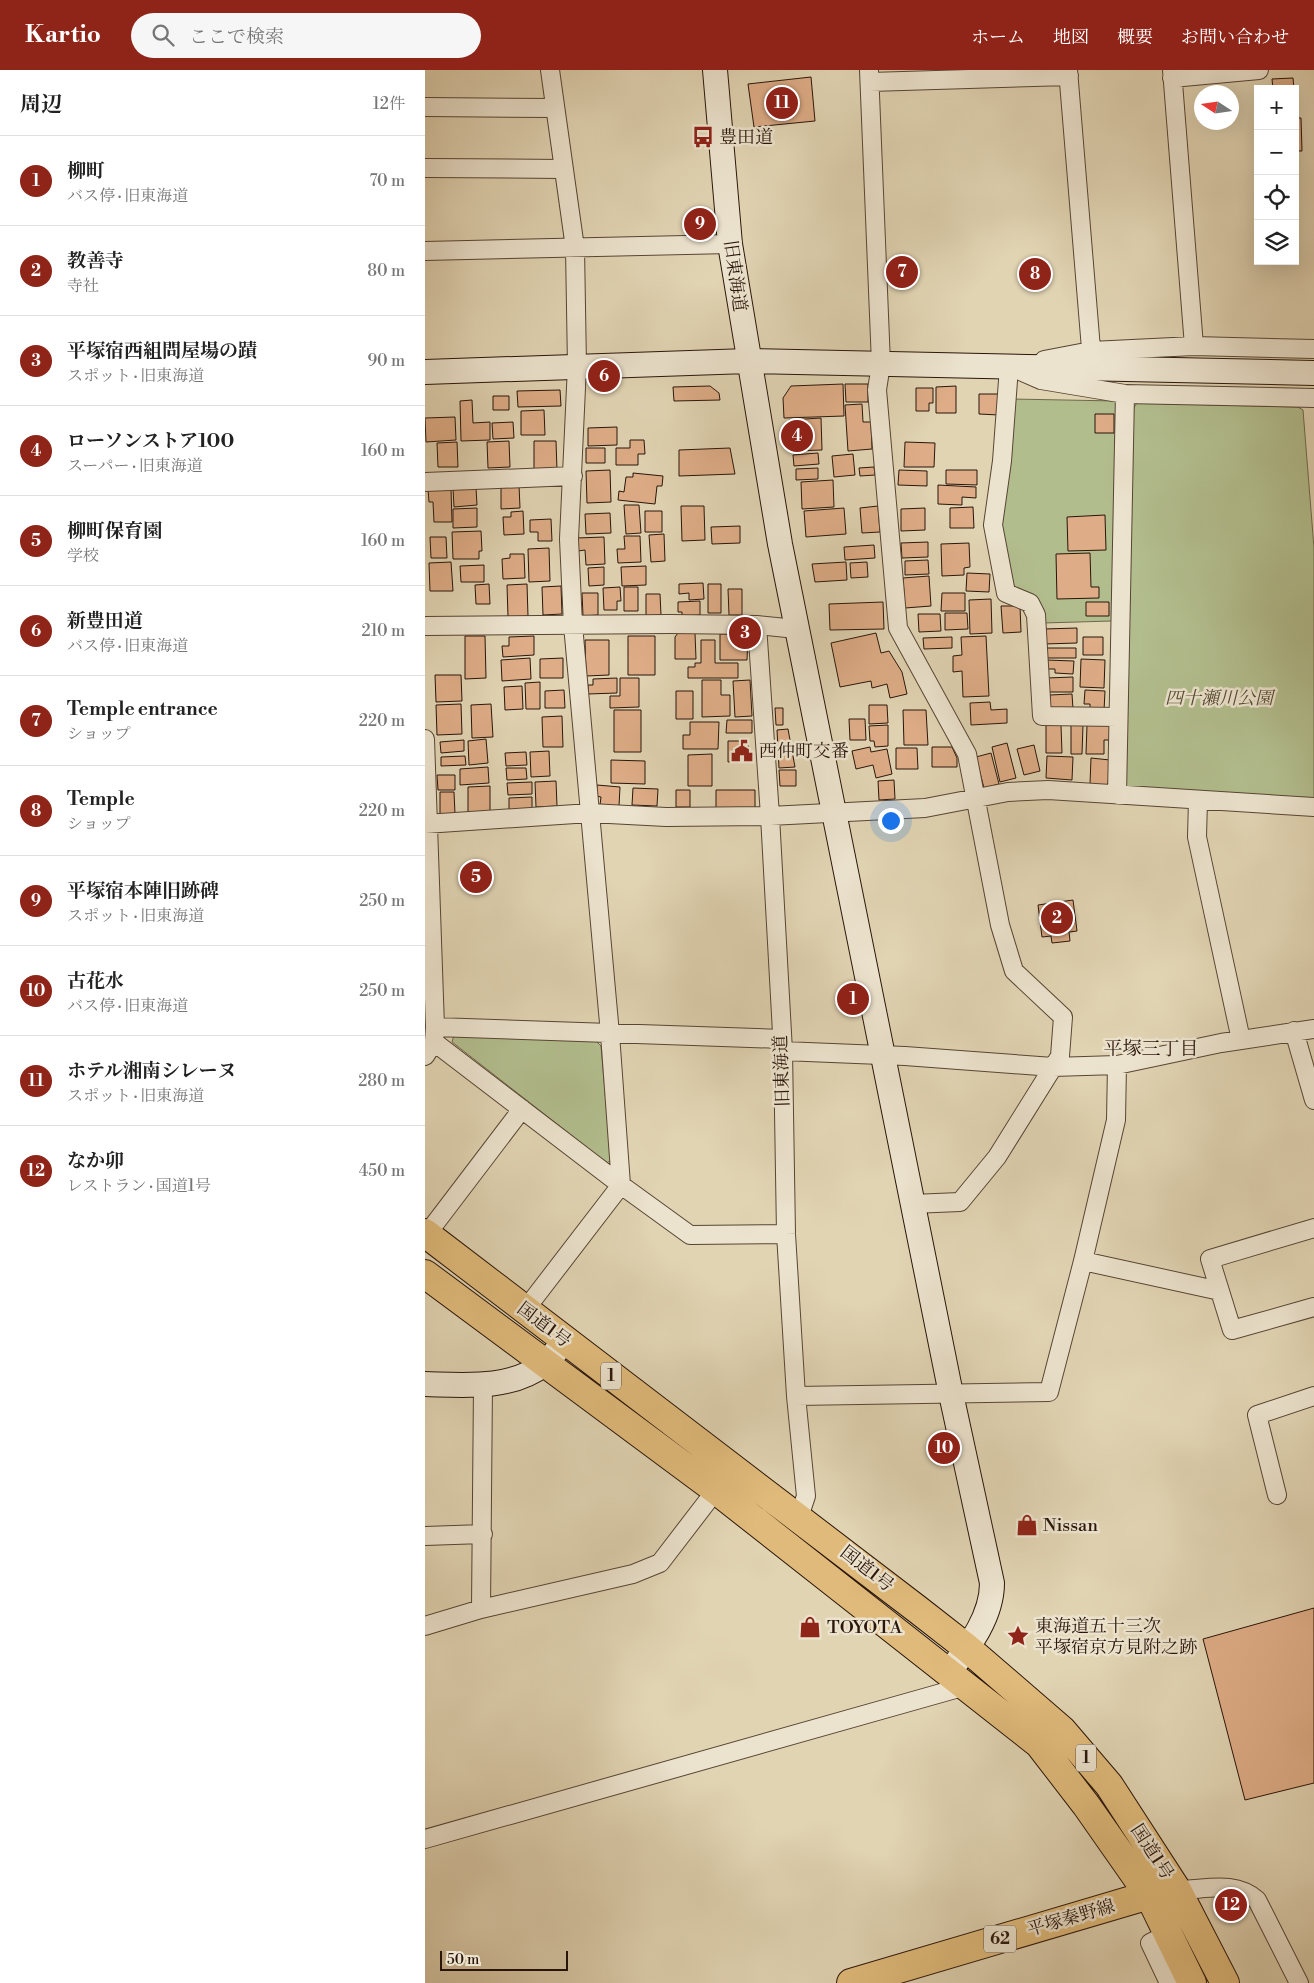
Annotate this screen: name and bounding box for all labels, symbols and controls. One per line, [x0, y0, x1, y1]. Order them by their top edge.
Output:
search box [131, 13, 481, 58]
text: Kartio [25, 20, 101, 50]
icon: search [149, 21, 177, 49]
text: ここで検索 [189, 25, 284, 49]
text: ホーム [971, 26, 1025, 49]
text: 地図 [1053, 26, 1089, 49]
text: 概要 [1117, 26, 1153, 49]
text: お問い合わせ [1181, 26, 1289, 49]
pin: 11 [766, 84, 798, 122]
north arrow [1194, 85, 1239, 130]
map controls [1254, 85, 1299, 265]
button: + [1254, 85, 1299, 130]
text: 周辺 [20, 92, 62, 118]
text: 12件 [373, 94, 405, 114]
bus stop icon: 豊田道 [690, 124, 716, 150]
place label: 豊田道 [719, 126, 773, 149]
button: − [1254, 130, 1299, 175]
text: 柳町 [67, 159, 105, 183]
text: 1 [32, 171, 40, 191]
text: 70 m [369, 171, 405, 191]
button: locate [1254, 175, 1299, 220]
text: バス停 · 旧東海道 [67, 186, 188, 206]
pin: 9 [684, 205, 716, 243]
button: layers [1254, 220, 1299, 265]
street label: 旧東海道 [719, 239, 751, 313]
text: 教善寺 [67, 249, 124, 273]
pin: 7 [886, 253, 918, 291]
pin: 8 [1019, 255, 1051, 293]
text: 2 [31, 261, 41, 281]
text: 80 m [367, 261, 405, 281]
text: 寺社 [67, 276, 99, 296]
text: 平塚宿西組問屋場の蹟 [67, 339, 257, 363]
text: 3 [31, 351, 41, 371]
text: 90 m [367, 351, 405, 371]
pin: 6 [588, 357, 620, 395]
text: スポット · 旧東海道 [67, 366, 204, 386]
pin: 4 [781, 417, 813, 455]
text: ローソンストア100 [67, 429, 234, 453]
text: 4 [31, 441, 41, 461]
text: 160 m [361, 441, 405, 461]
text: スーパー · 旧東海道 [67, 456, 203, 476]
text: 柳町保育園 [67, 519, 162, 543]
text: 5 [31, 531, 41, 551]
text: 160 m [361, 531, 405, 551]
text: 学校 [67, 546, 99, 566]
text: 新豊田道 [67, 609, 143, 633]
pin: 3 [729, 614, 761, 652]
text: 6 [31, 621, 41, 641]
text: 210 m [361, 621, 405, 641]
text: バス停 · 旧東海道 [67, 636, 188, 656]
park label: 四十瀬川公園 [1165, 687, 1276, 710]
text: Temple entrance [67, 697, 218, 721]
text: 7 [31, 711, 41, 731]
text: 220 m [359, 711, 405, 731]
text: ショップ [67, 724, 131, 744]
public building icon: 西仲町交番 [729, 738, 755, 764]
place label: 西仲町交番 [759, 740, 849, 763]
text: Temple [67, 787, 135, 811]
text: 8 [31, 801, 41, 821]
text: 220 m [359, 801, 405, 821]
your location [878, 808, 904, 834]
text: ショップ [67, 814, 131, 834]
pin: 5 [460, 858, 492, 896]
text: 平塚宿本陣旧跡碑 [67, 879, 219, 903]
text: 9 [31, 891, 41, 911]
text: 250 m [359, 891, 405, 911]
pin: 2 [1041, 899, 1073, 937]
text: スポット · 旧東海道 [67, 906, 204, 926]
text: 古花水 [67, 969, 124, 993]
pin: 1 [837, 980, 869, 1018]
text: 10 [27, 981, 45, 1001]
text: 250 m [359, 981, 405, 1001]
text: バス停 · 旧東海道 [67, 996, 188, 1016]
street label: 旧東海道 [769, 1035, 795, 1107]
district label: 平塚三丁目 [1103, 1037, 1199, 1061]
text: ホテル湘南シレーヌ [67, 1059, 237, 1083]
text: 11 [28, 1071, 44, 1091]
text: 280 m [358, 1071, 405, 1091]
text: スポット · 旧東海道 [67, 1086, 204, 1106]
text: なか卯 [67, 1149, 124, 1173]
text: 12 [27, 1161, 45, 1181]
text: 450 m [359, 1161, 405, 1181]
text: レストラン · 国道1号 [67, 1176, 211, 1196]
street label: 国道1号 [512, 1297, 576, 1353]
road number: 1 [601, 1362, 621, 1390]
pin: 10 [928, 1429, 960, 1467]
shop icon: Nissan [1014, 1512, 1040, 1538]
place label: Nissan [1043, 1514, 1098, 1537]
street label: 国道1号 [836, 1541, 898, 1597]
shop icon: TOYOTA [797, 1614, 823, 1640]
place label: 東海道五十三次 平塚宿京方見附之跡 [1035, 1615, 1197, 1659]
place label: TOYOTA [827, 1616, 903, 1639]
place icon: 東海道五十三次 平塚宿京方見附之跡 [1005, 1623, 1031, 1649]
road number: 1 [1076, 1745, 1096, 1772]
street label: 国道1号 [1126, 1820, 1178, 1884]
pin: 12 [1215, 1886, 1247, 1924]
street label: 平塚秦野線 [1025, 1895, 1117, 1941]
road number: 62 [984, 1926, 1016, 1952]
scale bar [440, 1948, 567, 1971]
text: 50 m [447, 1951, 479, 1969]

